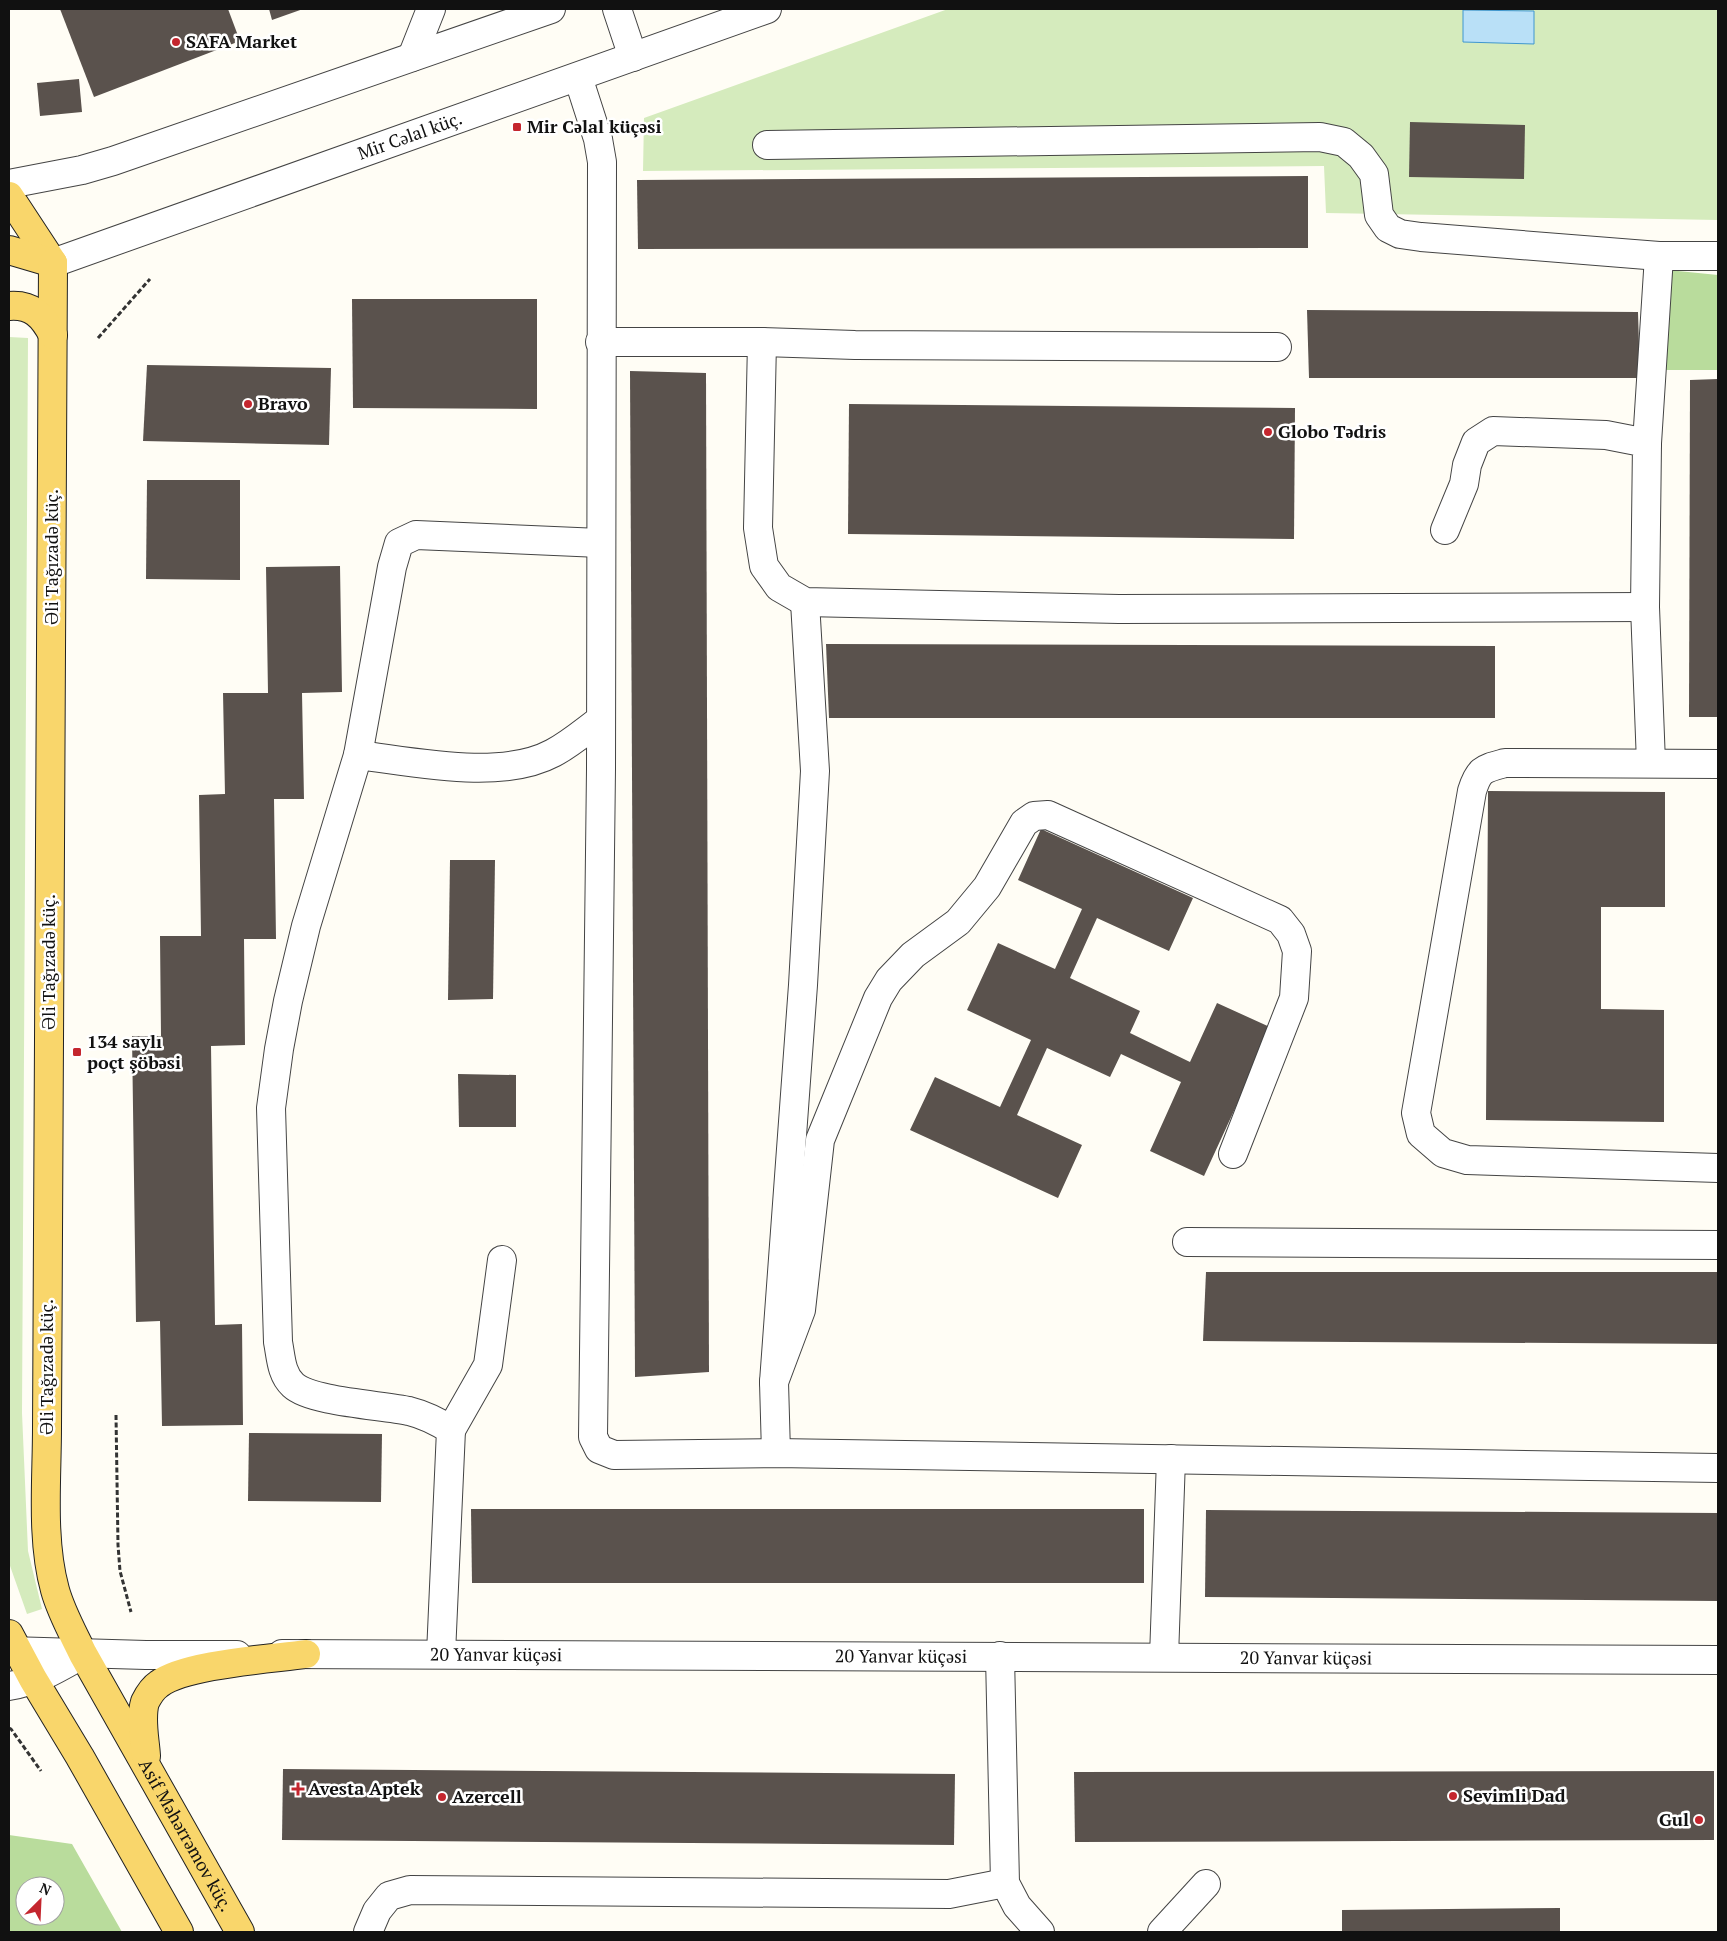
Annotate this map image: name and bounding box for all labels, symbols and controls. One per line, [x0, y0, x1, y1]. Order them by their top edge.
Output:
place label: SAFA Market [186, 29, 297, 53]
marker: SAFA Market [170, 36, 182, 48]
street label: Mir Cəlal küç. [354, 105, 465, 165]
place label: Mir Cəlal küçəsi [527, 114, 661, 138]
marker: Mir Cəlal küçəsi [511, 121, 523, 133]
place label: Bravo [258, 391, 308, 415]
marker: Bravo [242, 398, 254, 410]
place label: Globo Tədris [1278, 419, 1386, 443]
marker: Globo Tədris [1262, 426, 1274, 438]
street label: Əli Tağızadə küç. [39, 489, 63, 625]
street label: Əli Tağızadə küç. [36, 894, 60, 1030]
place label: 134 saylı poçt şöbəsi [87, 1029, 181, 1074]
marker: 134 saylı poçt şöbəsi [71, 1046, 83, 1058]
street label: Əli Tağızadə küç. [34, 1299, 58, 1435]
street label: 20 Yanvar küçəsi [430, 1642, 562, 1666]
street label: 20 Yanvar küçəsi [835, 1643, 967, 1668]
street label: 20 Yanvar küçəsi [1240, 1645, 1372, 1670]
street label: Asif Məhərrəmov küç. [134, 1754, 239, 1916]
place label: Avesta Aptek [308, 1776, 421, 1800]
marker: Avesta Aptek [292, 1783, 304, 1795]
place label: Sevimli Dad [1463, 1783, 1566, 1807]
place label: Azercell [452, 1784, 522, 1808]
marker: Sevimli Dad [1447, 1790, 1459, 1802]
marker: Azercell [436, 1791, 448, 1803]
place label: Gul [1659, 1807, 1689, 1831]
marker: Gul [1693, 1814, 1705, 1826]
north arrow [15, 1876, 65, 1926]
text: N [37, 1878, 55, 1900]

